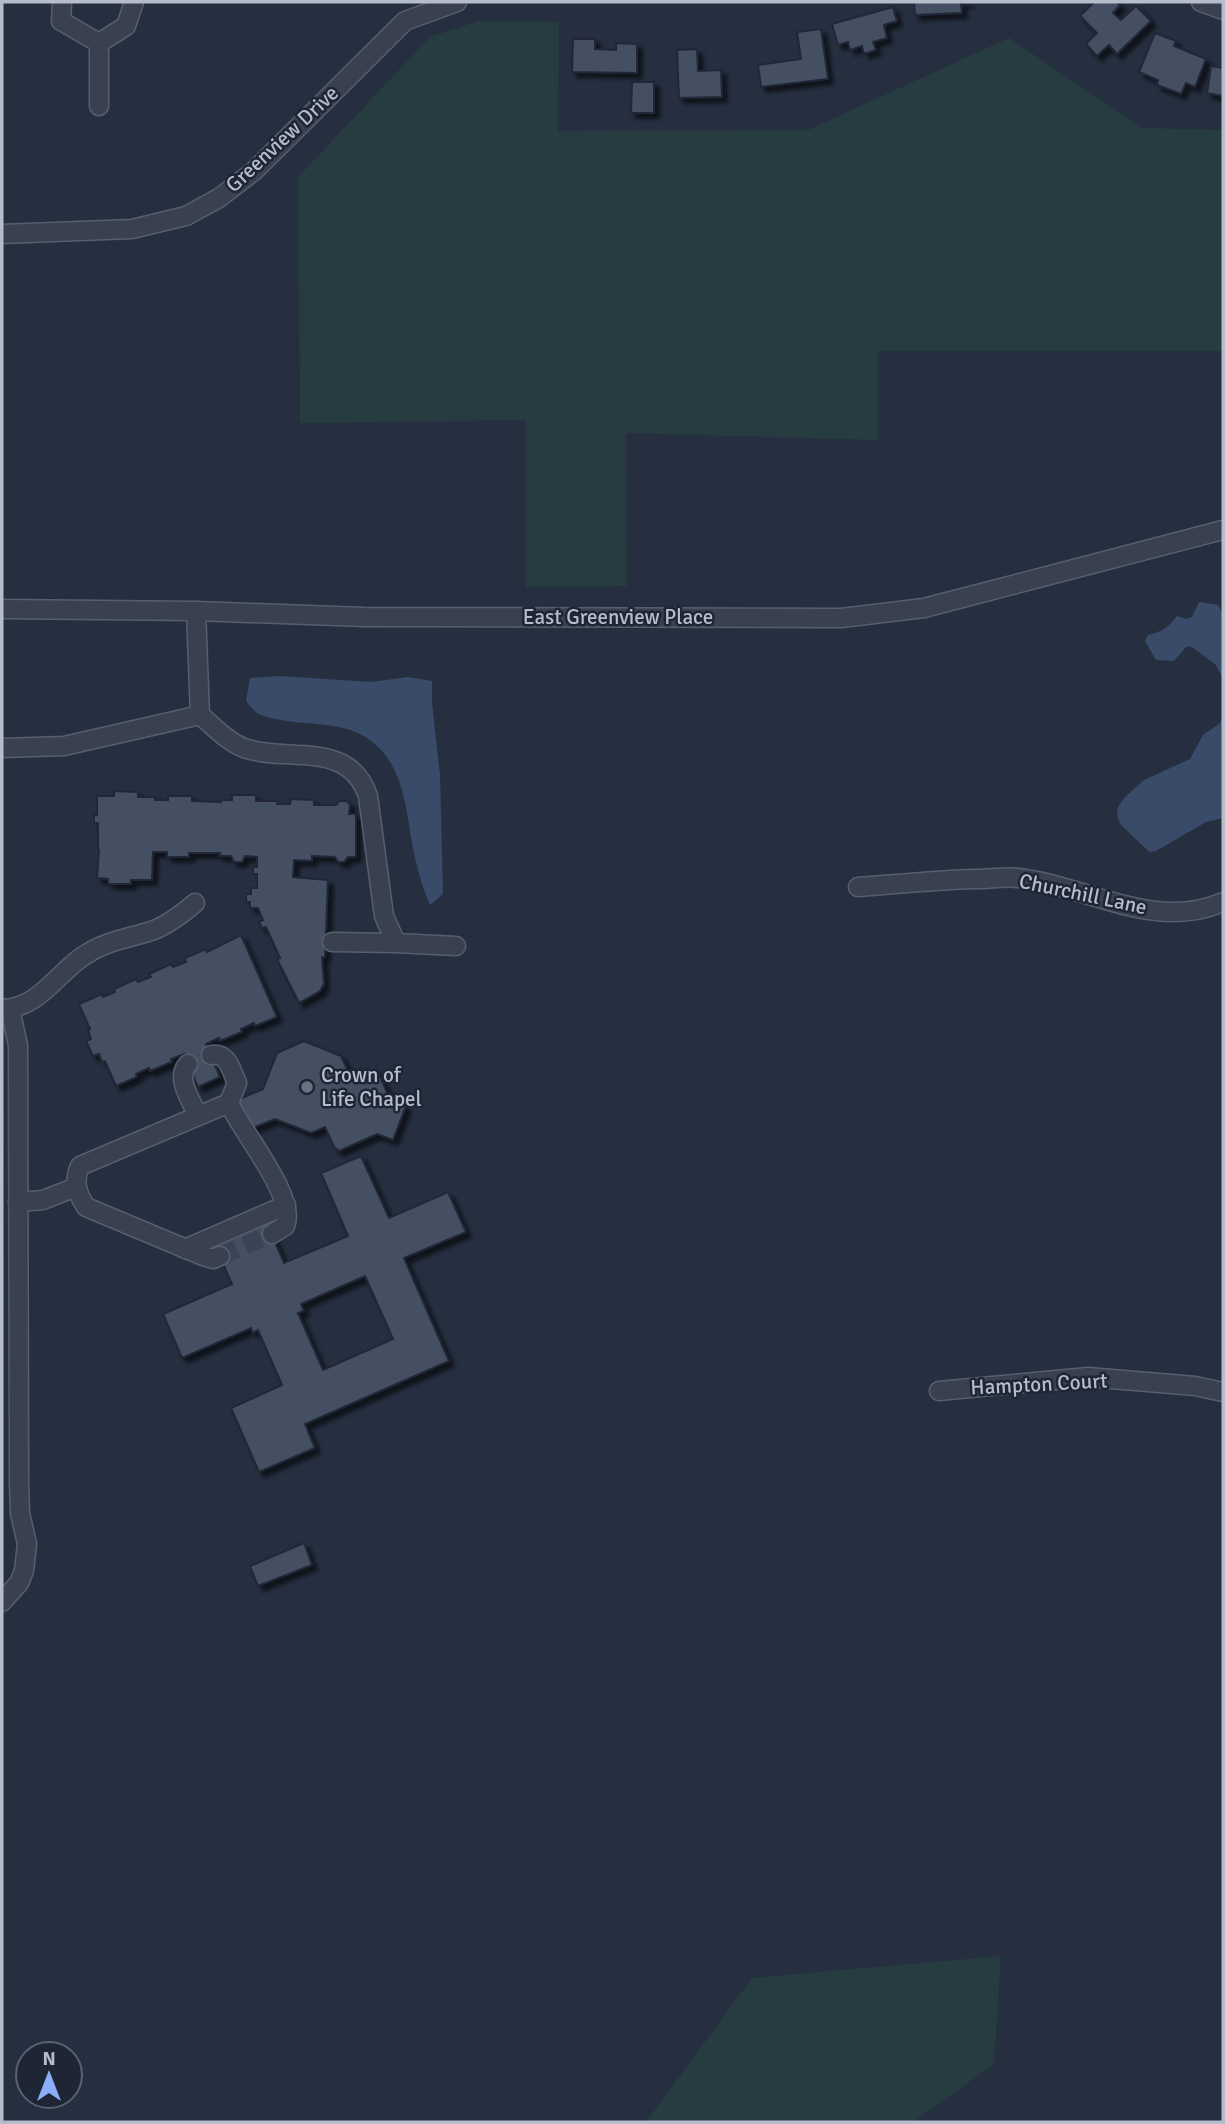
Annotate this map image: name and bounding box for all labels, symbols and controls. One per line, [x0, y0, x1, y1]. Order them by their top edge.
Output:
street label: Greenview Drive [220, 80, 344, 198]
street label: East Greenview Place [523, 604, 713, 630]
street label: Churchill Lane [1017, 868, 1149, 920]
place label: Crown of Life Chapel [321, 1062, 422, 1112]
marker: Crown of Life Chapel [299, 1079, 315, 1095]
street label: Hampton Court [970, 1367, 1108, 1401]
north arrow [14, 2040, 84, 2110]
text: N [42, 2047, 56, 2071]

